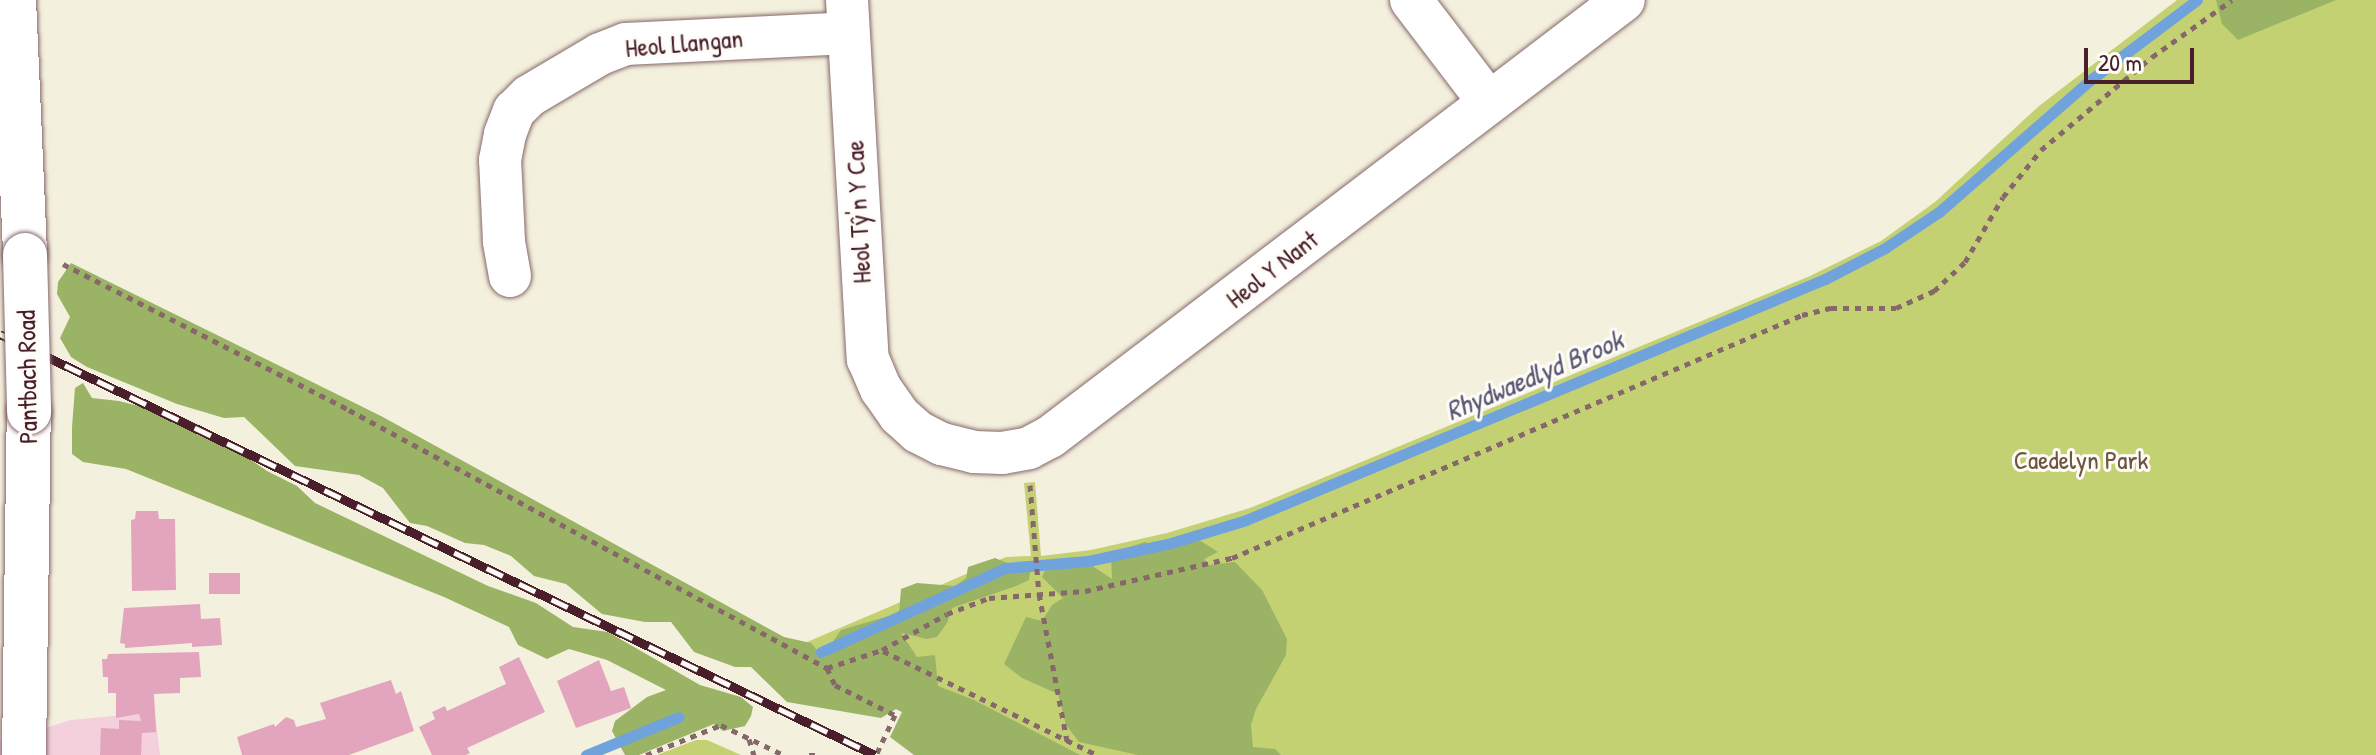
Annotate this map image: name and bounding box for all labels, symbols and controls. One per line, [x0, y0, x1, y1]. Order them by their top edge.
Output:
street label: Heol Llangan [624, 22, 744, 64]
scale bar [2088, 32, 2198, 82]
text: 20 m [2098, 46, 2142, 78]
street label: Heol Tŷ'n Y Cae [839, 140, 877, 284]
street label: Heol Y Nant [1220, 223, 1324, 315]
street label: Pantbach Road [10, 310, 44, 444]
water label: Rhydwaedlyd Brook [1440, 323, 1628, 427]
park label: Caedelyn Park [2014, 444, 2148, 476]

